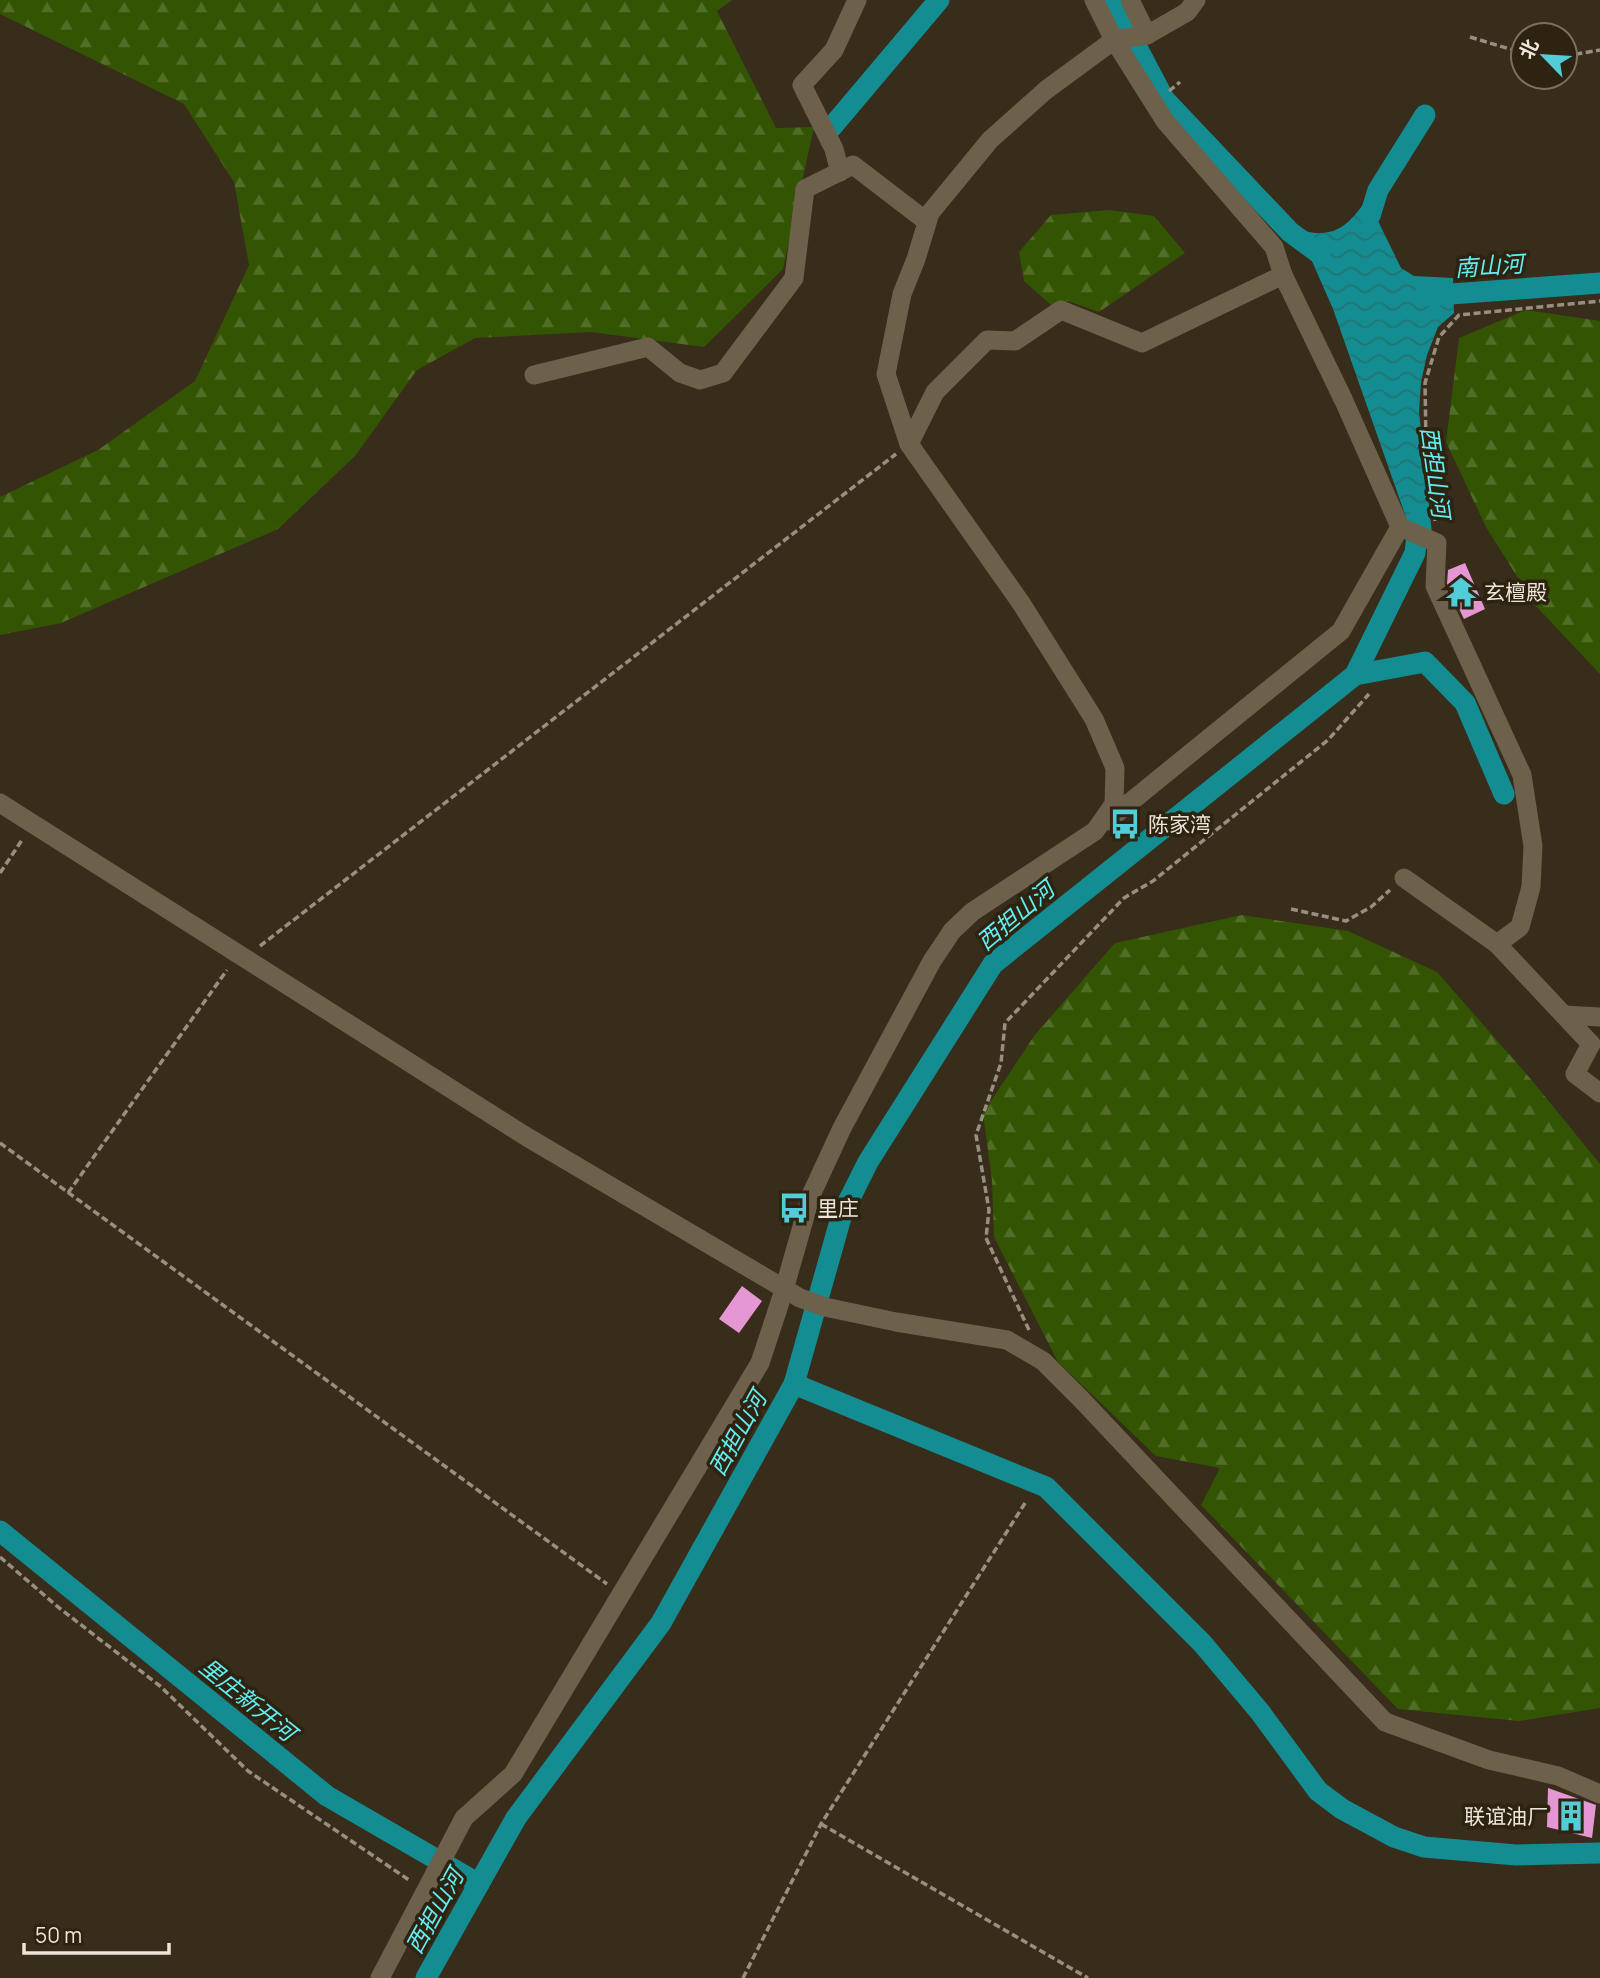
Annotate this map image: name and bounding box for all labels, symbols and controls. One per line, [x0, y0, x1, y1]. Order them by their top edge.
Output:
north arrow [1509, 21, 1579, 91]
text: 北 [1513, 35, 1544, 63]
water label: 南山河 [1453, 246, 1529, 283]
water label: 西担山河 [1414, 424, 1459, 524]
temple icon: 玄檀殿 [1444, 575, 1478, 609]
place label: 玄檀殿 [1484, 578, 1547, 606]
bus stop icon: 陈家湾 [1108, 807, 1142, 841]
place label: 陈家湾 [1148, 810, 1211, 838]
water label: 西担山河 [969, 871, 1064, 957]
bus stop icon: 里庄 [777, 1191, 811, 1225]
place label: 里庄 [817, 1194, 859, 1222]
water label: 西担山河 [701, 1382, 775, 1481]
water label: 里庄新开河 [193, 1650, 306, 1750]
building icon: 联谊油厂 [1554, 1799, 1588, 1833]
place label: 联谊油厂 [1464, 1802, 1548, 1830]
water label: 西担山河 [398, 1860, 472, 1959]
scale bar [24, 1912, 170, 1956]
text: 50 m [35, 1921, 82, 1949]

